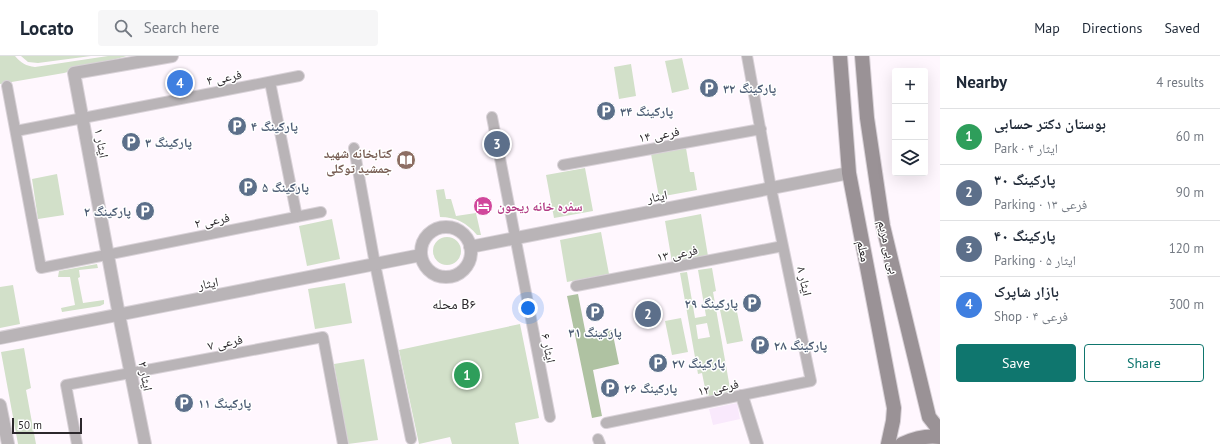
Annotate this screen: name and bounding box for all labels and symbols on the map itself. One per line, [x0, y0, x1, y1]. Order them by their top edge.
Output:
street label: فرعی ۴ [205, 66, 243, 89]
pin: 4 [167, 68, 193, 98]
parking icon: پارکینگ ۳۲ [698, 77, 720, 99]
place label: پارکینگ ۳۲ [723, 80, 776, 97]
parking icon: پارکینگ ۳۴ [595, 100, 617, 122]
place label: پارکینگ ۳۴ [620, 103, 673, 120]
parking icon: پارکینگ ۴ [226, 115, 248, 137]
place label: پارکینگ ۴ [251, 118, 298, 135]
street label: فرعی ۱۴ [637, 123, 681, 146]
street label: ایثار ۱ [90, 127, 113, 159]
pin: 3 [484, 129, 510, 159]
parking icon: پارکینگ ۳ [120, 131, 142, 153]
place label: پارکینگ ۳ [145, 134, 192, 151]
place label: کتابخانه شهید جمشید توکلی [324, 145, 392, 177]
library icon: کتابخانه شهید جمشید توکلی [395, 149, 417, 171]
parking icon: پارکینگ ۵ [237, 176, 259, 198]
place label: پارکینگ ۵ [262, 179, 309, 196]
street label: ایثار [644, 186, 669, 207]
hotel icon: سفره خانه ریحون [472, 195, 494, 217]
place label: سفره خانه ریحون [497, 198, 583, 215]
parking icon: پارکینگ ۲ [134, 200, 156, 222]
place label: پارکینگ ۲ [84, 203, 131, 220]
street label: فرعی ۲ [193, 209, 231, 232]
street label: بی بی مریم [874, 219, 903, 276]
street label: معلم [853, 239, 874, 263]
street label: فرعی ۱۳ [655, 241, 699, 266]
street label: ایثار ۸ [793, 265, 816, 297]
street label: ایثار [195, 273, 220, 294]
parking icon: پارکینگ ۲۹ [741, 292, 763, 314]
district label: محله B۶ [432, 295, 476, 313]
place label: پارکینگ ۲۹ [685, 295, 738, 312]
your location [518, 298, 538, 318]
pin: 2 [635, 299, 661, 329]
parking icon: پارکینگ ۳۱ [584, 301, 606, 323]
place label: پارکینگ ۳۱ [568, 324, 622, 341]
street label: فرعی ۷ [206, 331, 244, 354]
street label: ایثار ۶ [537, 332, 560, 364]
parking icon: پارکینگ ۲۸ [749, 334, 771, 356]
place label: پارکینگ ۲۸ [774, 337, 827, 354]
parking icon: پارکینگ ۲۷ [647, 352, 669, 374]
place label: پارکینگ ۲۷ [672, 355, 725, 372]
street label: ایثار ۲ [134, 360, 157, 392]
pin: 1 [454, 360, 480, 390]
street label: فرعی ۱۲ [696, 375, 740, 400]
parking icon: پارکینگ ۲۶ [599, 377, 621, 399]
place label: پارکینگ ۲۶ [624, 380, 677, 397]
parking icon: پارکینگ ۱۱ [173, 392, 195, 414]
place label: پارکینگ ۱۱ [198, 395, 251, 412]
scale bar [12, 416, 82, 435]

